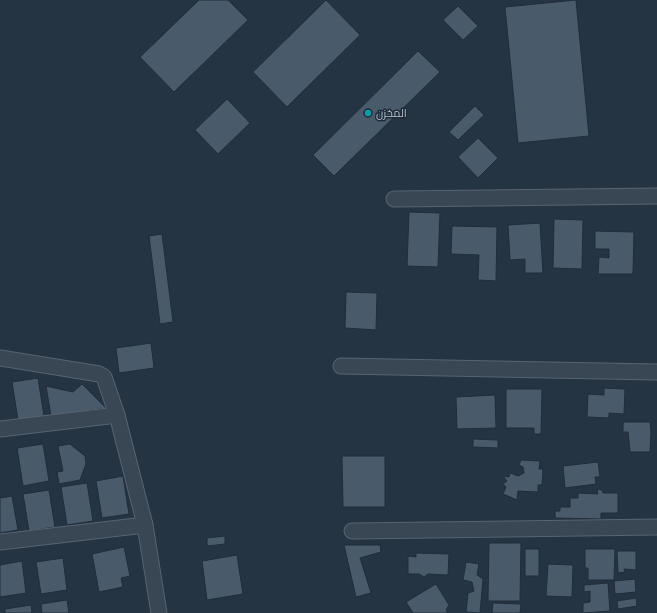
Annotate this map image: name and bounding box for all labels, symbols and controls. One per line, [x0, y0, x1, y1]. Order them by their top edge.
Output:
place label: المخزن [376, 106, 407, 120]
marker: المخزن [363, 108, 373, 118]

